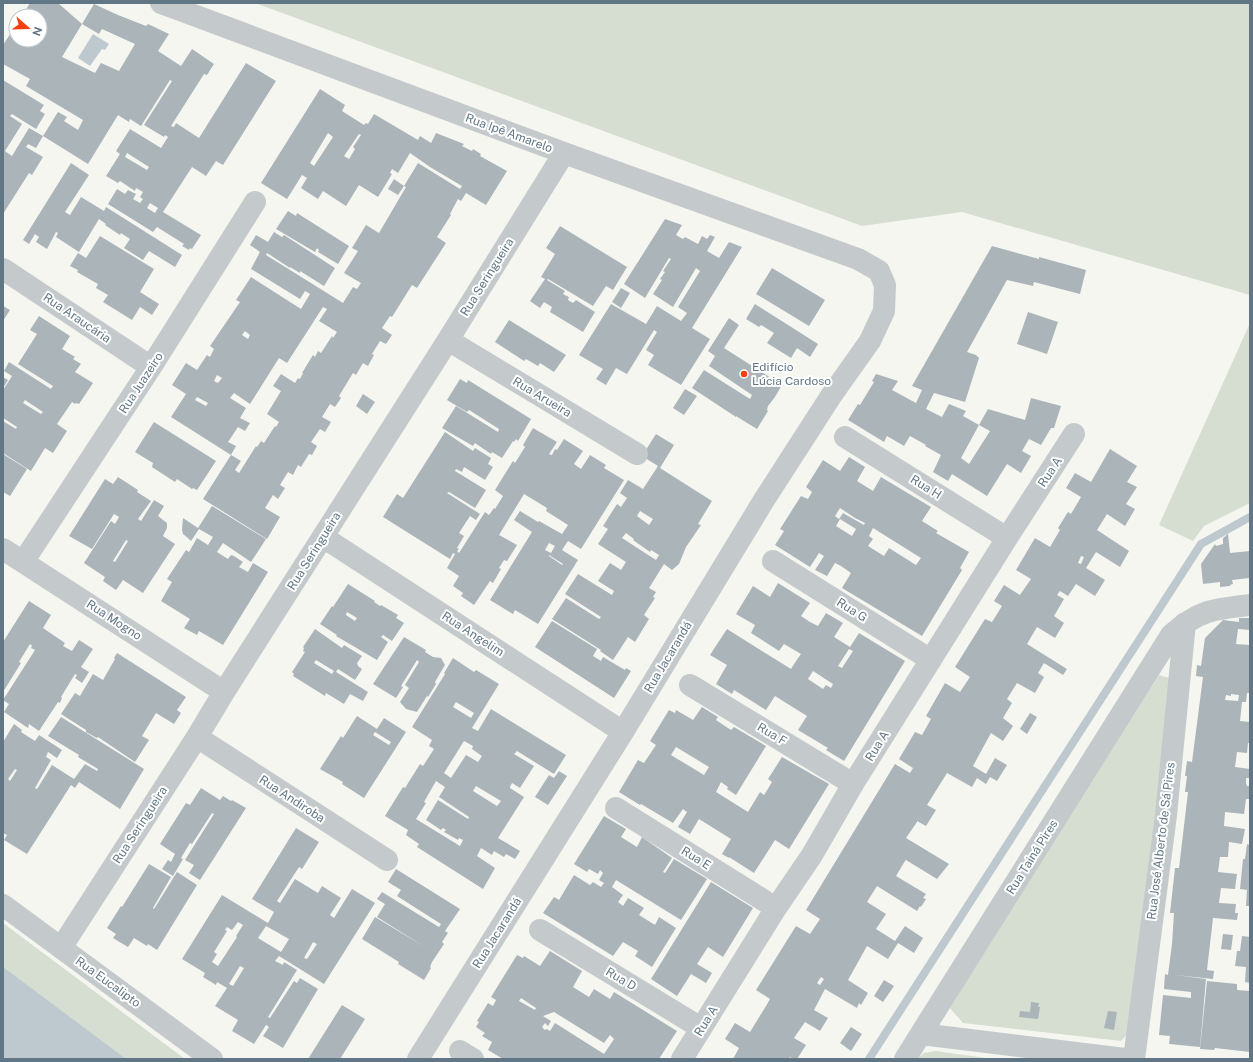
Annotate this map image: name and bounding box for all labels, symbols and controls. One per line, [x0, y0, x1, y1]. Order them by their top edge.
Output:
north arrow [8, 8, 48, 48]
text: N [30, 25, 45, 38]
street label: Rua Ipê Amarelo [463, 111, 555, 155]
street label: Rua Seringueira [457, 235, 517, 319]
street label: Rua Araucária [41, 290, 113, 346]
street label: Rua Juazeiro [116, 350, 166, 416]
place label: Edifício Lúcia Cardoso [752, 360, 831, 388]
marker: Edifício Lúcia Cardoso [739, 369, 749, 379]
street label: Rua Arueira [510, 374, 574, 420]
street label: Rua A [1035, 454, 1065, 490]
street label: Rua H [908, 472, 944, 502]
street label: Rua Seringueira [284, 509, 344, 593]
street label: Rua G [834, 595, 870, 625]
street label: Rua Mogno [84, 597, 144, 643]
street label: Rua Angelim [439, 609, 507, 659]
street label: Rua Jacarandá [641, 619, 695, 695]
street label: Rua F [755, 720, 789, 748]
street label: Rua A [862, 728, 892, 764]
street label: Rua José Alberto de Sá Pires [1144, 761, 1178, 921]
street label: Rua Andiroba [257, 773, 327, 825]
street label: Rua Seringueira [110, 784, 170, 866]
street label: Rua Tainá Pires [1003, 817, 1061, 897]
street label: Rua E [679, 844, 713, 872]
street label: Rua Jacarandá [470, 895, 524, 971]
street label: Rua Eucalipto [73, 954, 143, 1010]
street label: Rua D [603, 965, 639, 993]
street label: Rua A [691, 1003, 721, 1039]

